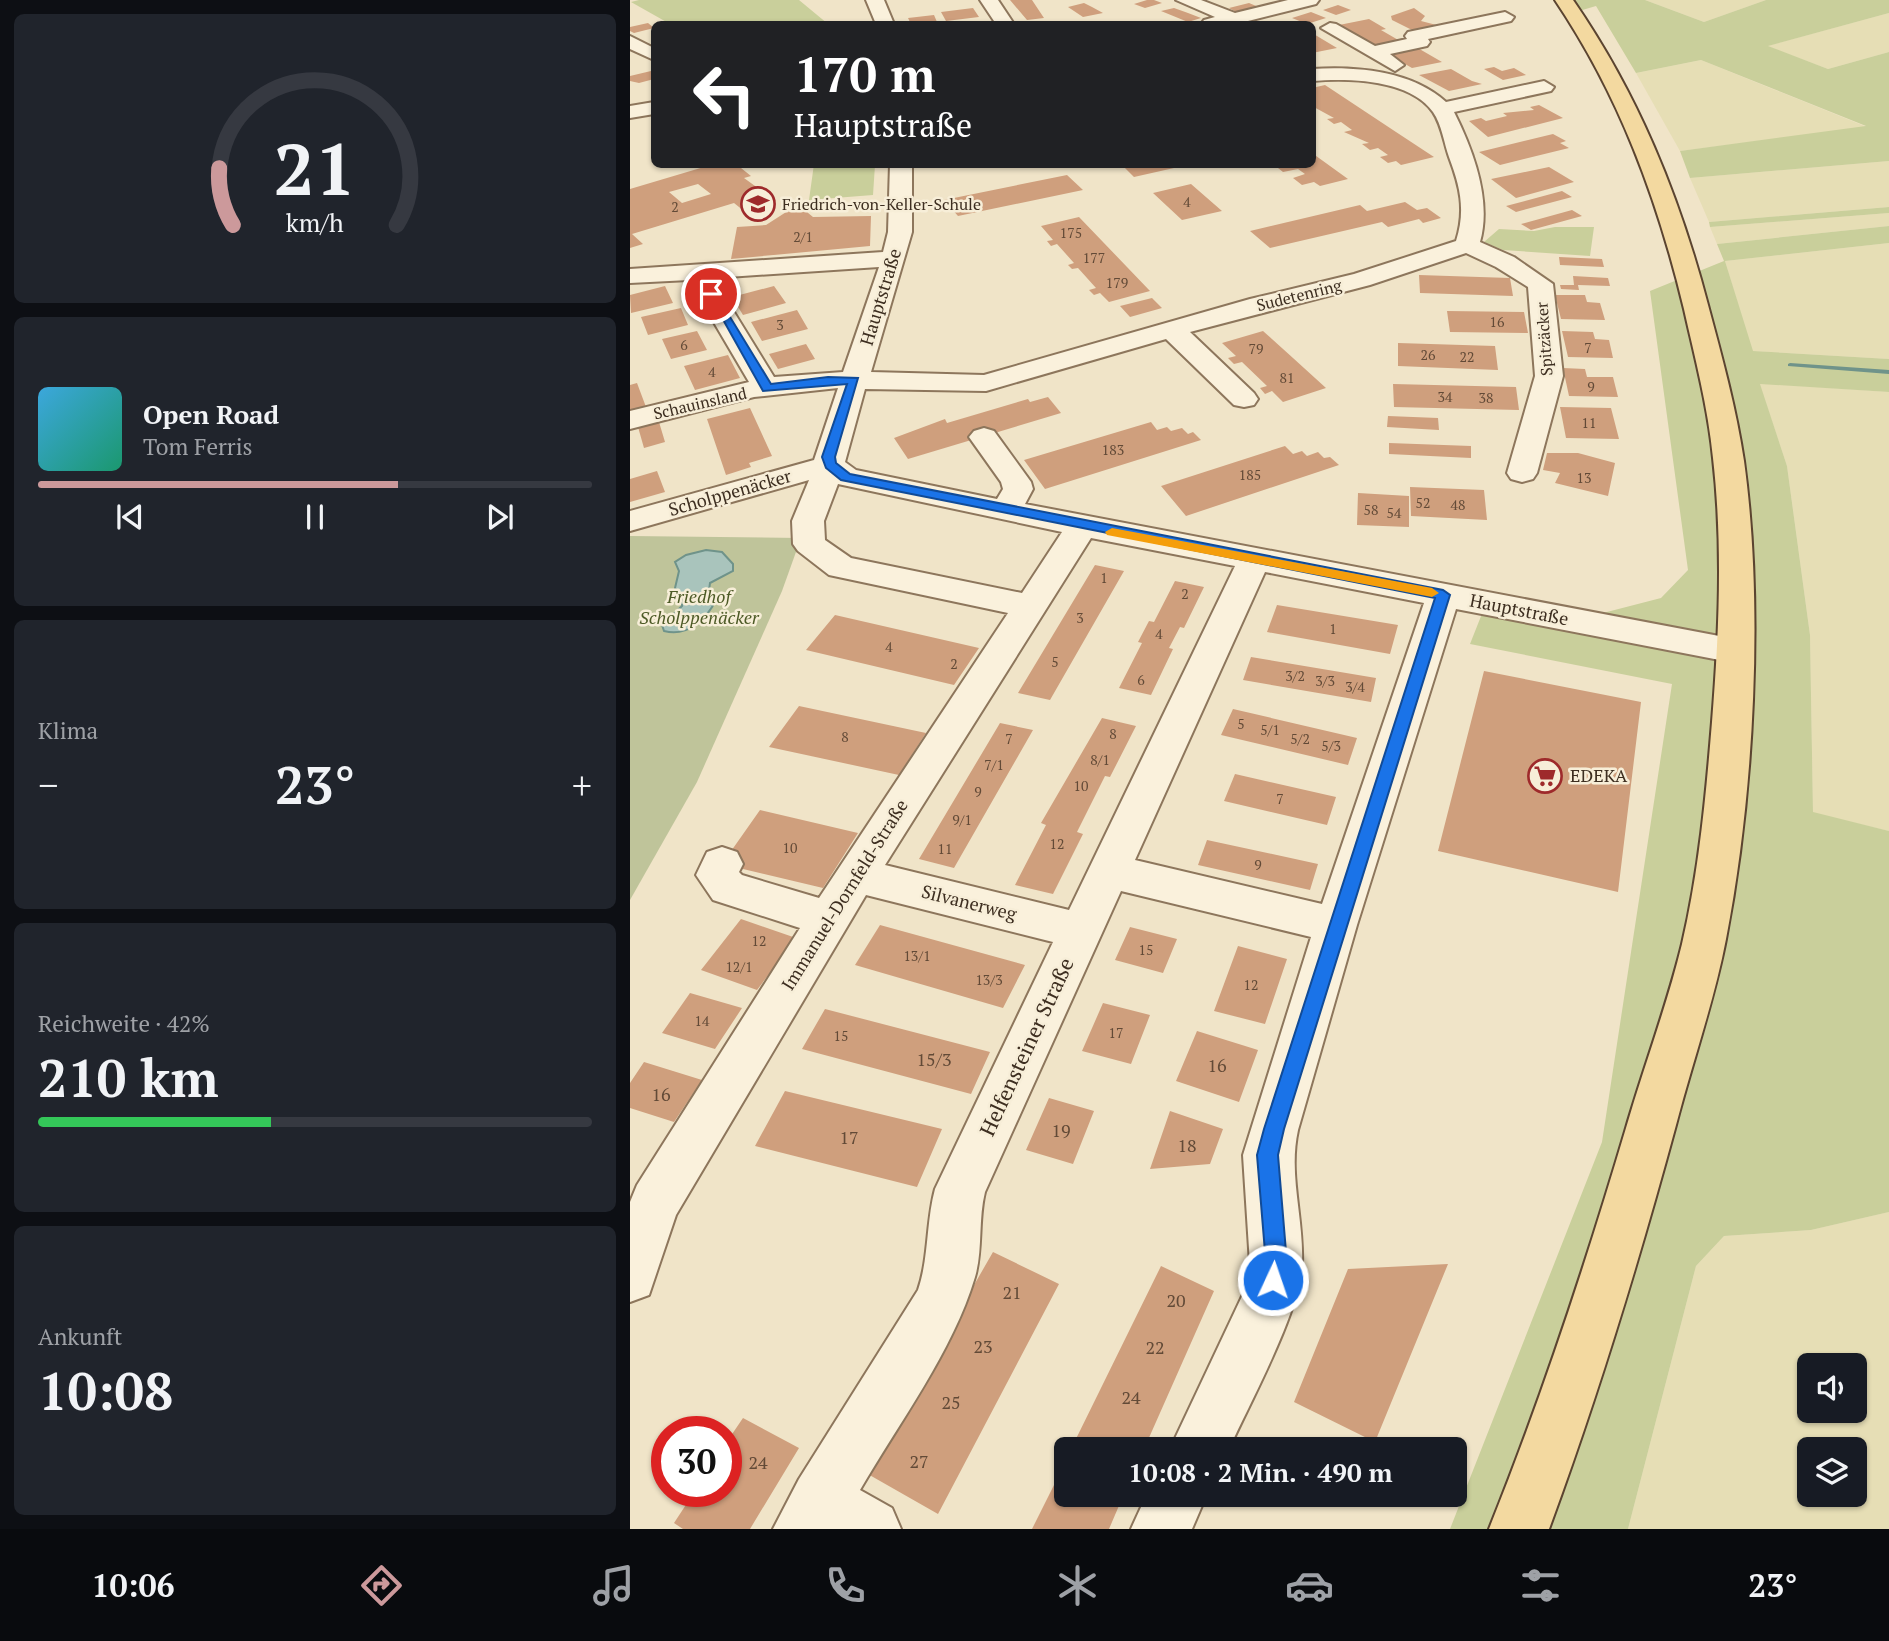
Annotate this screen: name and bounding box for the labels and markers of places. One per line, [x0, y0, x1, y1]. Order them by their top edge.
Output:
school or university icon: Friedrich-von-Keller-Schule [739, 185, 777, 223]
place label: Friedrich-von-Keller-Schule [782, 193, 981, 215]
pin [681, 264, 741, 324]
supermarket icon: EDEKA [1526, 757, 1564, 795]
place label: EDEKA [1570, 763, 1628, 787]

